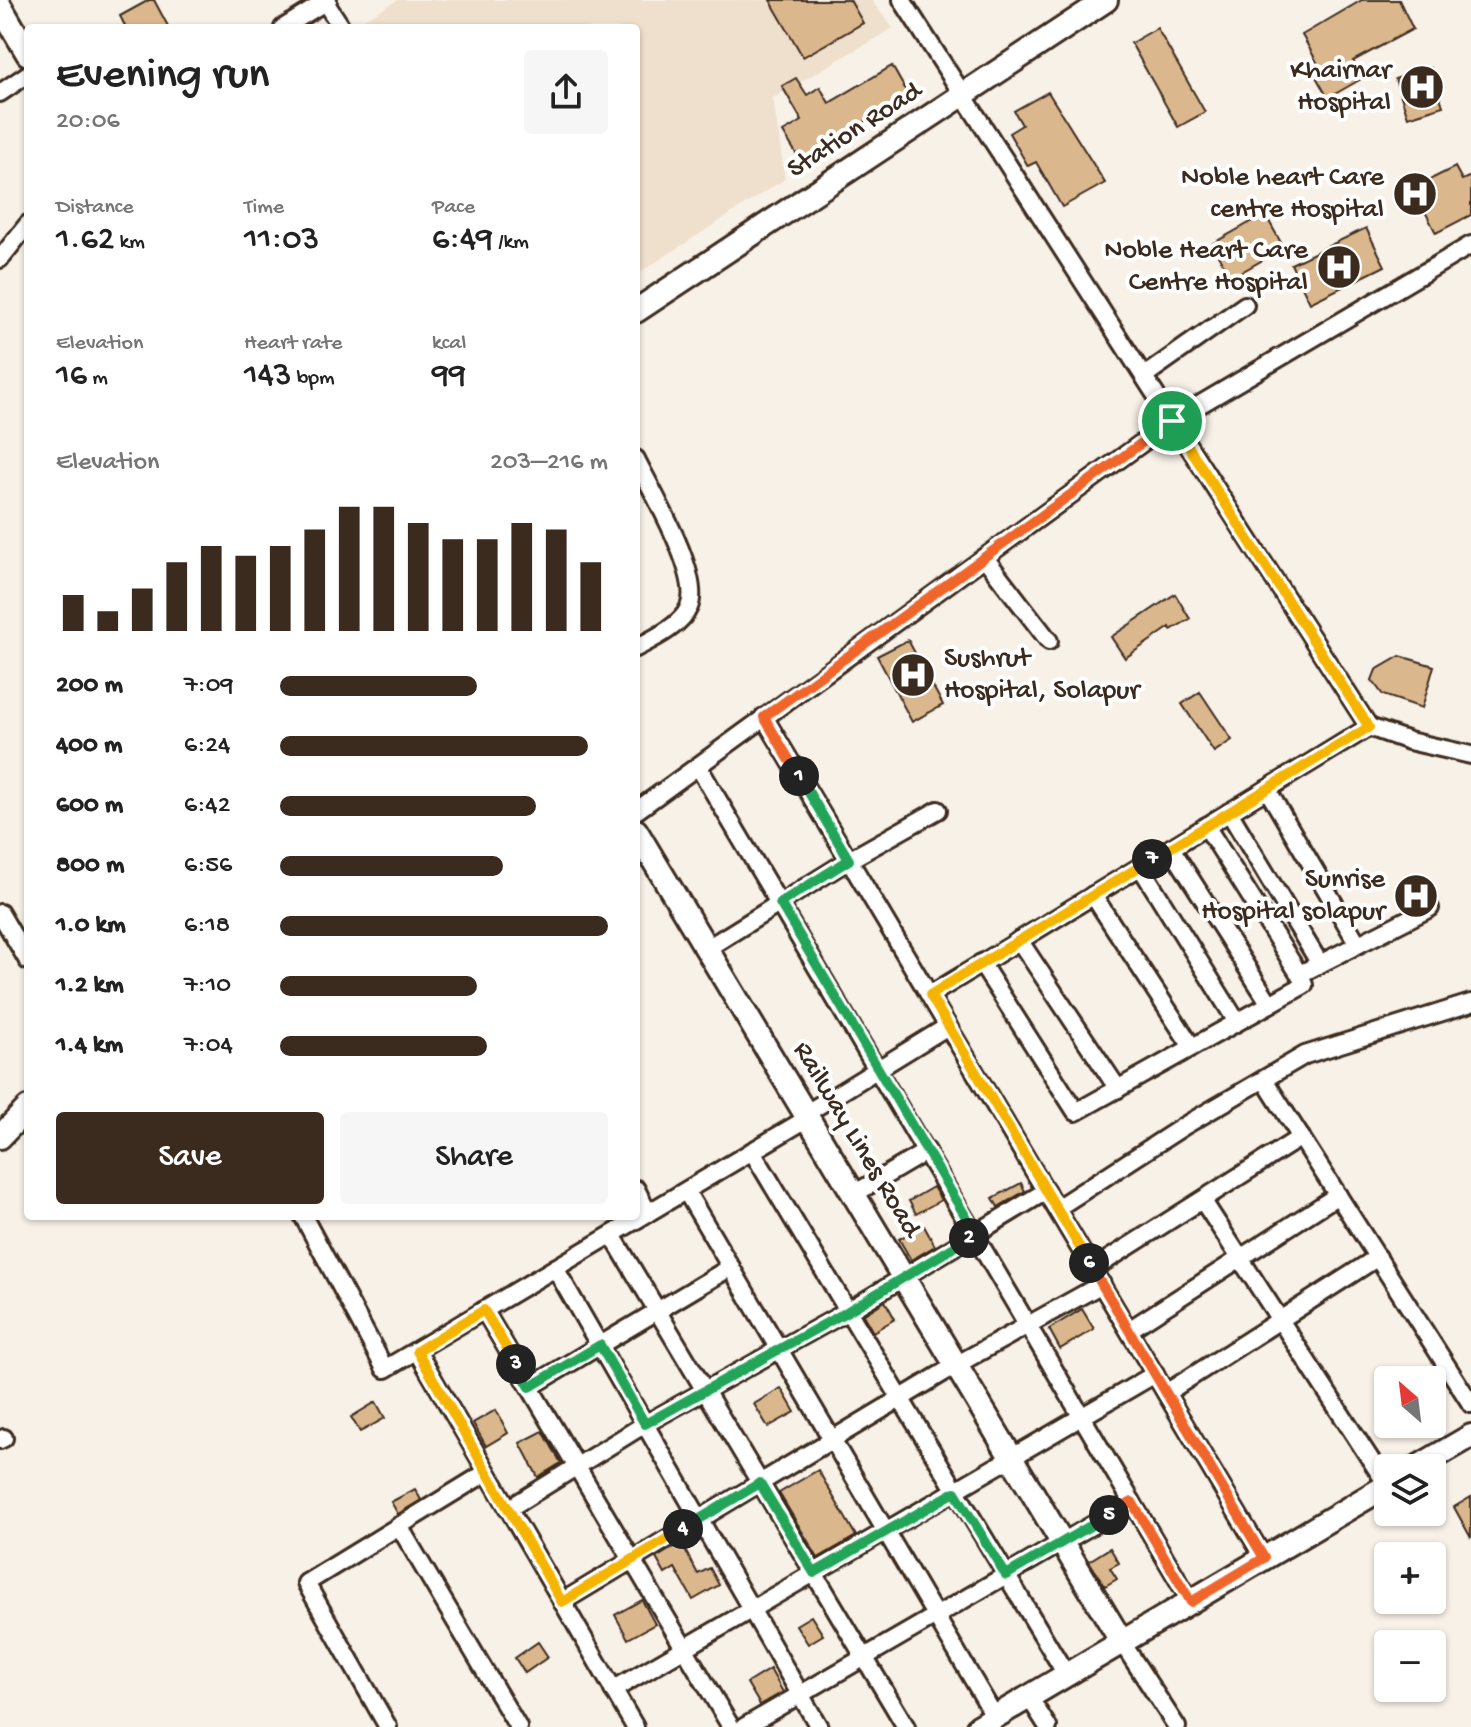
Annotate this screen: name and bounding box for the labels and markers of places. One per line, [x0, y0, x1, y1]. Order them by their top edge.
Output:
place label: Khairnar Hospital [1290, 55, 1393, 120]
hospital icon: Khairnar Hospital [1398, 63, 1446, 111]
place label: Noble heart Care centre Hospital [1181, 162, 1385, 227]
hospital icon: Noble heart Care centre Hospital [1391, 170, 1439, 218]
place label: Noble Heart Care Centre Hospital [1104, 235, 1309, 300]
hospital icon: Noble Heart Care Centre Hospital [1315, 243, 1363, 291]
pin [1138, 387, 1206, 455]
place label: Sushrut Hospital, Solapur [944, 643, 1141, 708]
hospital icon: Sushrut Hospital, Solapur [889, 651, 937, 699]
pin: 1 [779, 756, 819, 796]
pin: 7 [1132, 839, 1172, 879]
place label: Sunrise Hospital solapur [1201, 864, 1387, 929]
hospital icon: Sunrise Hospital solapur [1392, 872, 1440, 920]
pin: 2 [949, 1218, 989, 1258]
pin: 6 [1069, 1243, 1109, 1283]
pin: 3 [496, 1344, 536, 1384]
pin: 5 [1089, 1495, 1129, 1535]
pin: 4 [663, 1509, 703, 1549]

